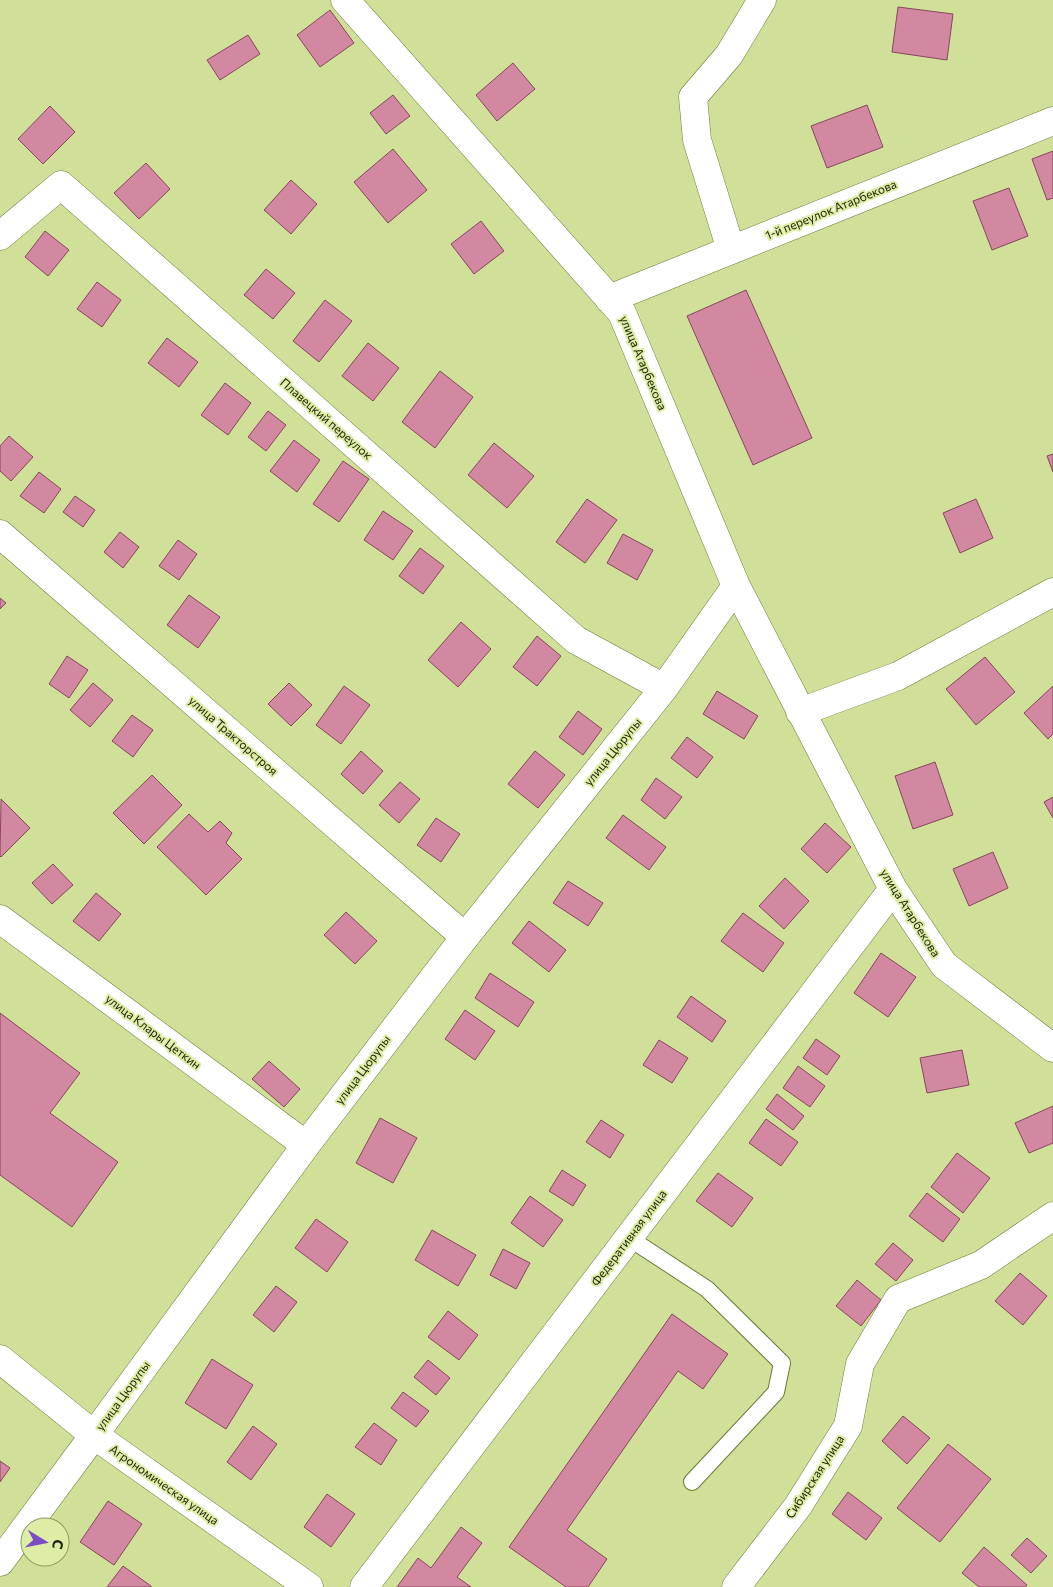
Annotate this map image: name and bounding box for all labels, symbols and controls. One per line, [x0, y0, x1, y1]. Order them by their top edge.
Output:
street label: 1-й переулок Атарбекова [763, 176, 898, 242]
street label: улица Атарбекова [618, 313, 670, 412]
street label: Плавецкий переулок [278, 375, 376, 462]
street label: улица Тракторстроя [186, 693, 281, 778]
street label: улица Цюрупы [581, 715, 644, 788]
street label: улица Атарбекова [878, 866, 944, 959]
street label: улица Клары Цеткин [103, 991, 204, 1072]
street label: улица Цюрупы [332, 1032, 393, 1107]
street label: Федеративная улица [588, 1187, 669, 1288]
street label: улица Цюрупы [92, 1358, 152, 1433]
street label: Сибирская улица [782, 1432, 846, 1521]
street label: Агрономическая улица [107, 1441, 222, 1527]
north arrow [20, 1517, 70, 1567]
text: С [49, 1538, 67, 1551]

